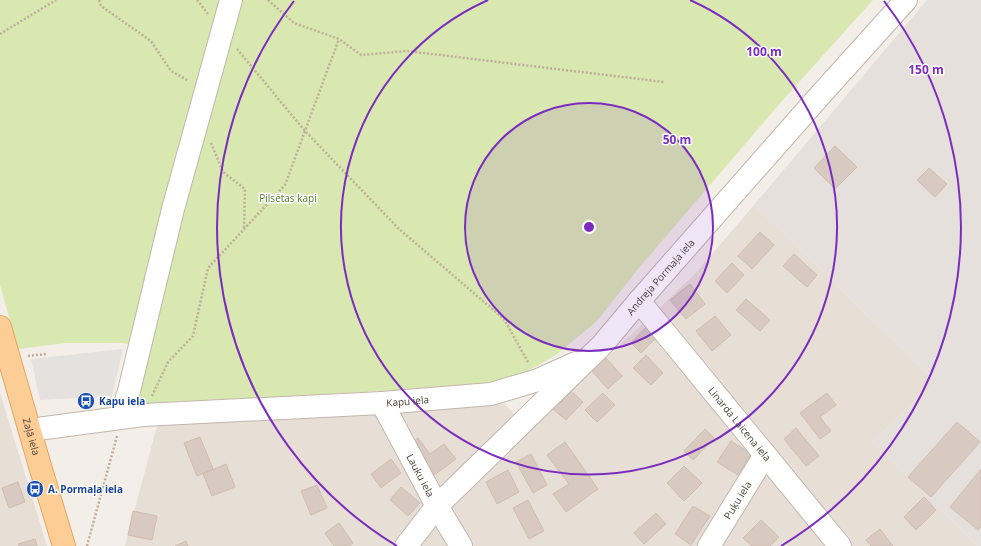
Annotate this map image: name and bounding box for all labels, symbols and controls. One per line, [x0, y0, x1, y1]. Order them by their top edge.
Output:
text: 100 m [746, 43, 782, 60]
text: 150 m [908, 61, 944, 78]
text: 50 m [663, 131, 691, 148]
park label: Pilsētas kapi [259, 191, 317, 205]
centre of rings [582, 220, 596, 234]
street label: Andreja Pormaļa iela [623, 236, 698, 318]
street label: Linarda Laicena iela [705, 384, 774, 464]
bus stop icon: Kapu iela [76, 391, 96, 411]
street label: Kapu iela [386, 392, 430, 410]
place label: Kapu iela [99, 394, 145, 408]
street label: Zaļā iela [20, 416, 44, 457]
street label: Lauku iela [403, 451, 438, 499]
street label: Puķu iela [720, 478, 754, 522]
bus stop icon: A. Pormaļa iela [25, 479, 45, 499]
place label: A. Pormaļa iela [48, 482, 123, 496]

